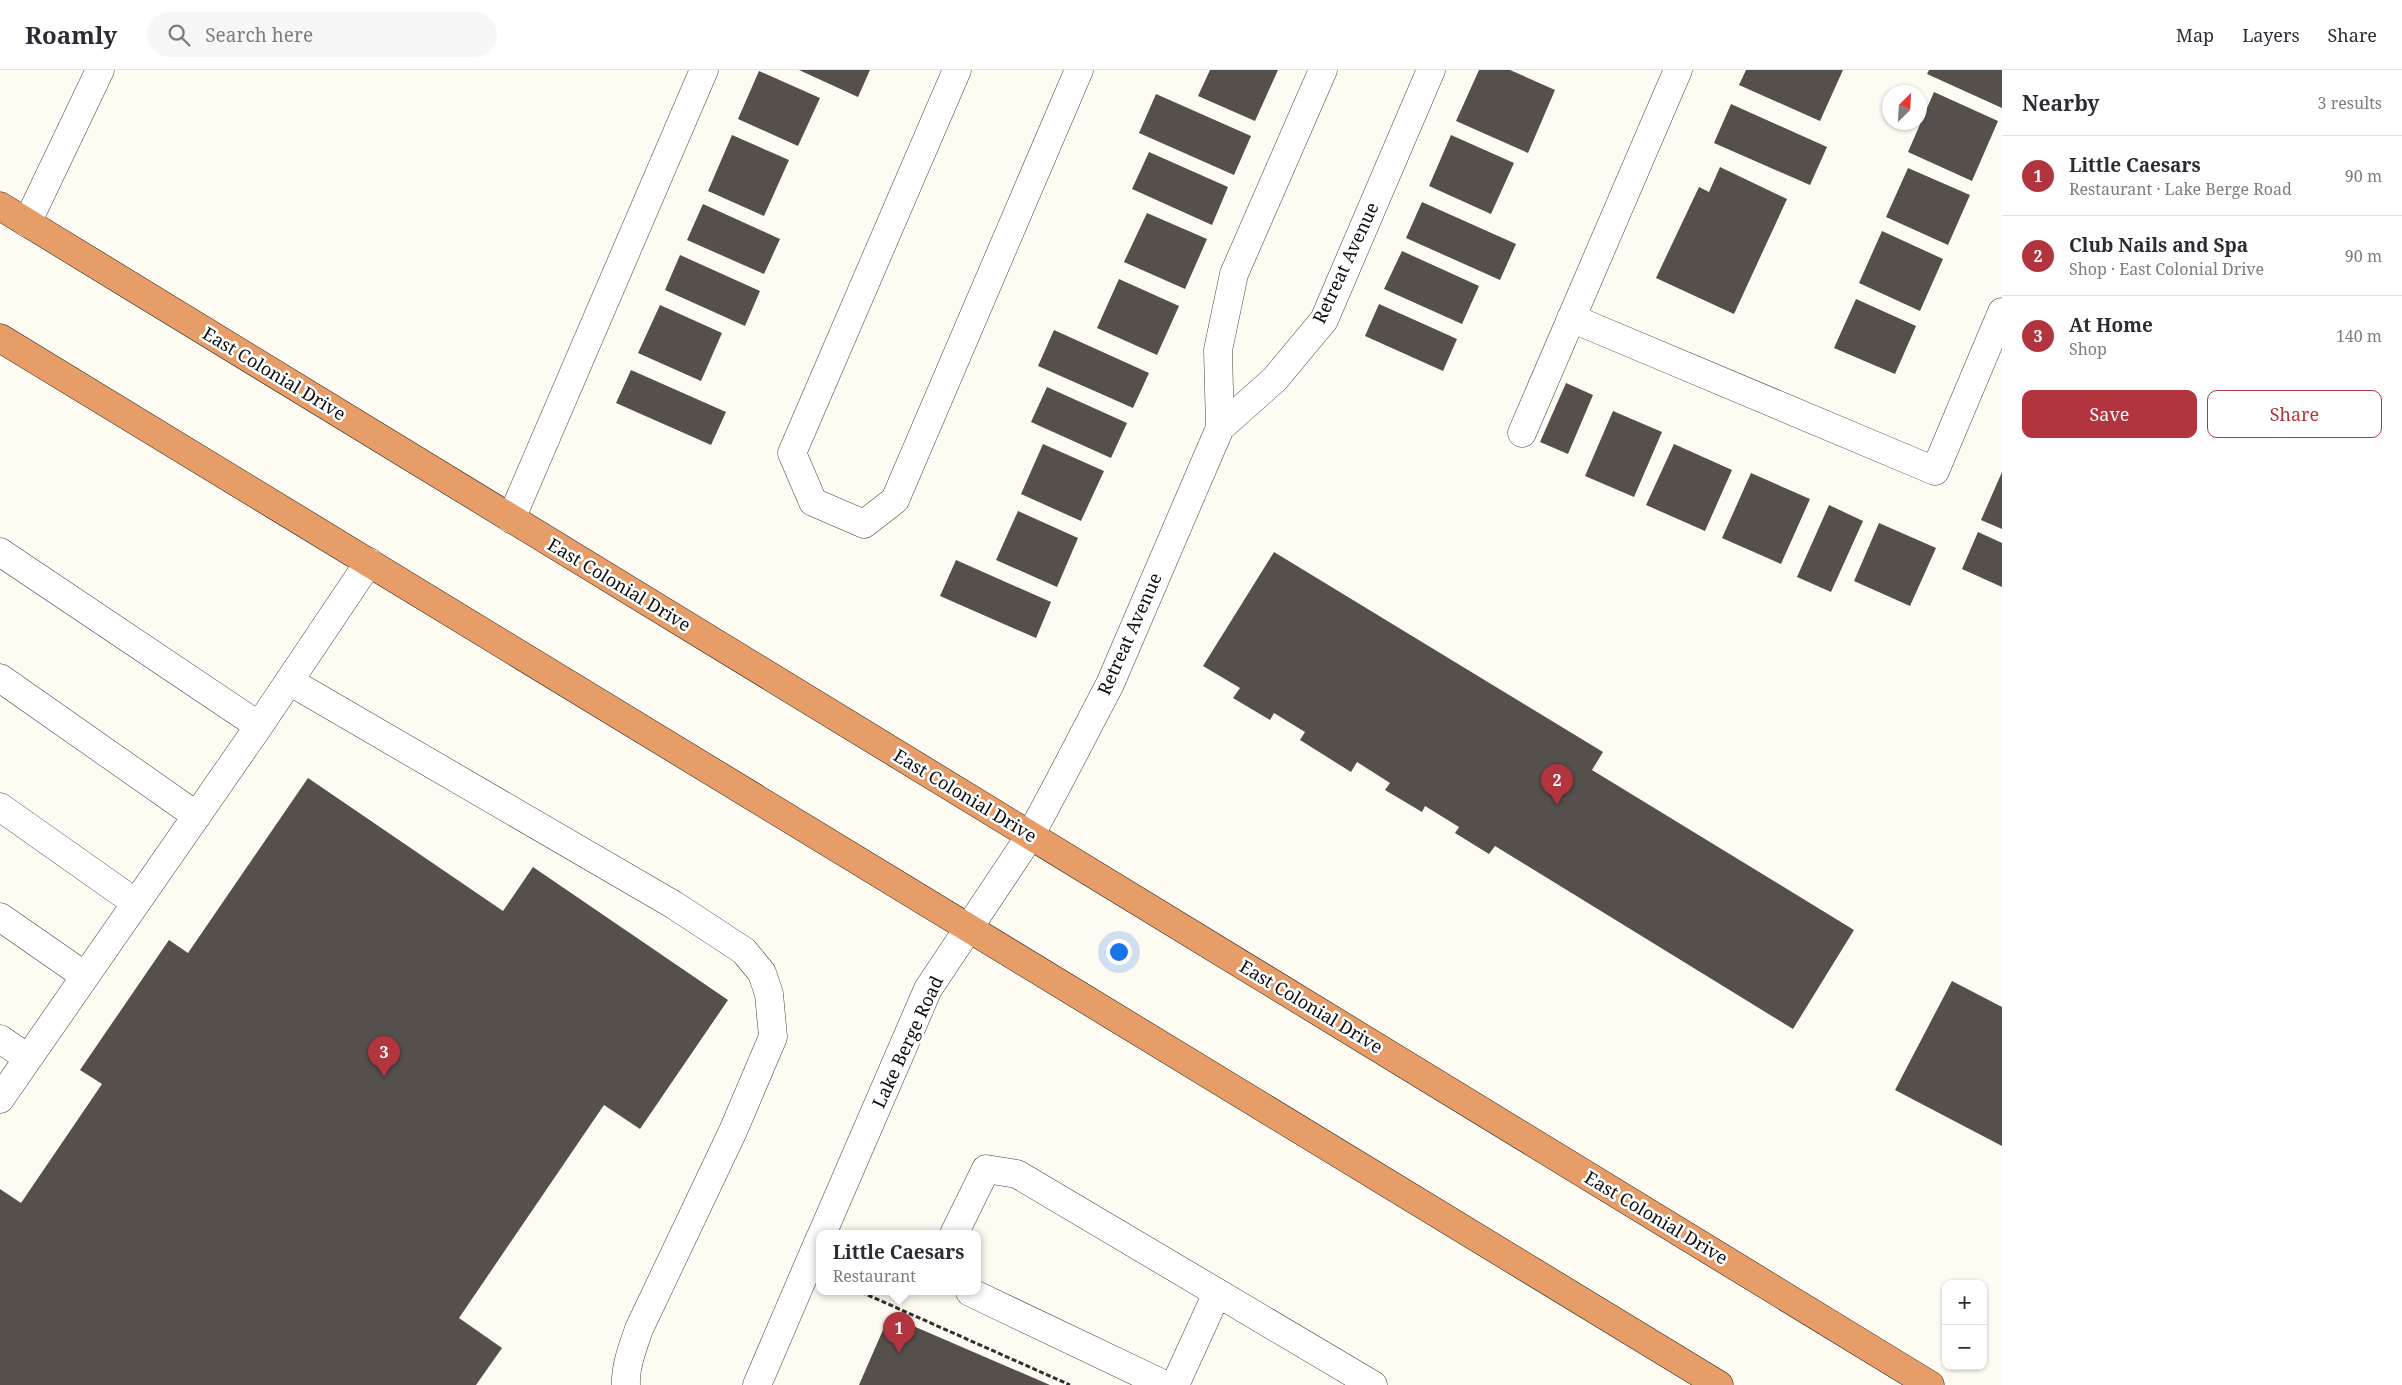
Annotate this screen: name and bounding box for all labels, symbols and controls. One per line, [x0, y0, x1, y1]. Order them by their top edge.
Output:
search box [147, 12, 497, 57]
text: Roamly [25, 18, 117, 51]
icon: search [165, 21, 193, 49]
text: Search here [205, 22, 313, 48]
text: Map [2176, 23, 2214, 47]
text: Layers [2242, 23, 2300, 47]
text: Share [2328, 23, 2377, 47]
north arrow [1882, 85, 1927, 130]
text: Nearby [2022, 89, 2100, 117]
text: 3 results [2318, 92, 2382, 114]
text: Little Caesars [2069, 152, 2201, 178]
text: 1 [2033, 165, 2043, 187]
text: 90 m [2345, 165, 2382, 187]
text: Restaurant · Lake Berge Road [2069, 178, 2292, 200]
street label: Retreat Avenue [1306, 198, 1384, 327]
text: Club Nails and Spa [2069, 232, 2248, 258]
text: 2 [2033, 245, 2043, 267]
text: 90 m [2345, 245, 2382, 267]
text: Shop · East Colonial Drive [2069, 258, 2264, 280]
text: At Home [2069, 312, 2153, 338]
street label: East Colonial Drive [198, 321, 351, 425]
text: 3 [2033, 325, 2043, 347]
text: 140 m [2336, 325, 2382, 347]
text: Shop [2069, 338, 2107, 360]
button: Save [2022, 390, 2197, 438]
button: Share [2207, 390, 2382, 438]
street label: East Colonial Drive [543, 532, 696, 636]
street label: Retreat Avenue [1091, 569, 1167, 698]
street label: East Colonial Drive [889, 743, 1042, 847]
pin: 2 [1541, 764, 1573, 805]
your location [1106, 939, 1132, 965]
street label: East Colonial Drive [1235, 954, 1388, 1058]
street label: Lake Berge Road [866, 972, 948, 1111]
pin: 3 [368, 1036, 400, 1077]
street label: East Colonial Drive [1580, 1165, 1733, 1269]
popup [816, 1230, 981, 1295]
text: Little Caesars [833, 1239, 964, 1265]
text: Restaurant [833, 1265, 916, 1287]
map controls [1942, 1280, 1987, 1370]
button: + [1942, 1280, 1987, 1325]
pin: 1 [883, 1312, 915, 1353]
button: − [1942, 1325, 1987, 1370]

